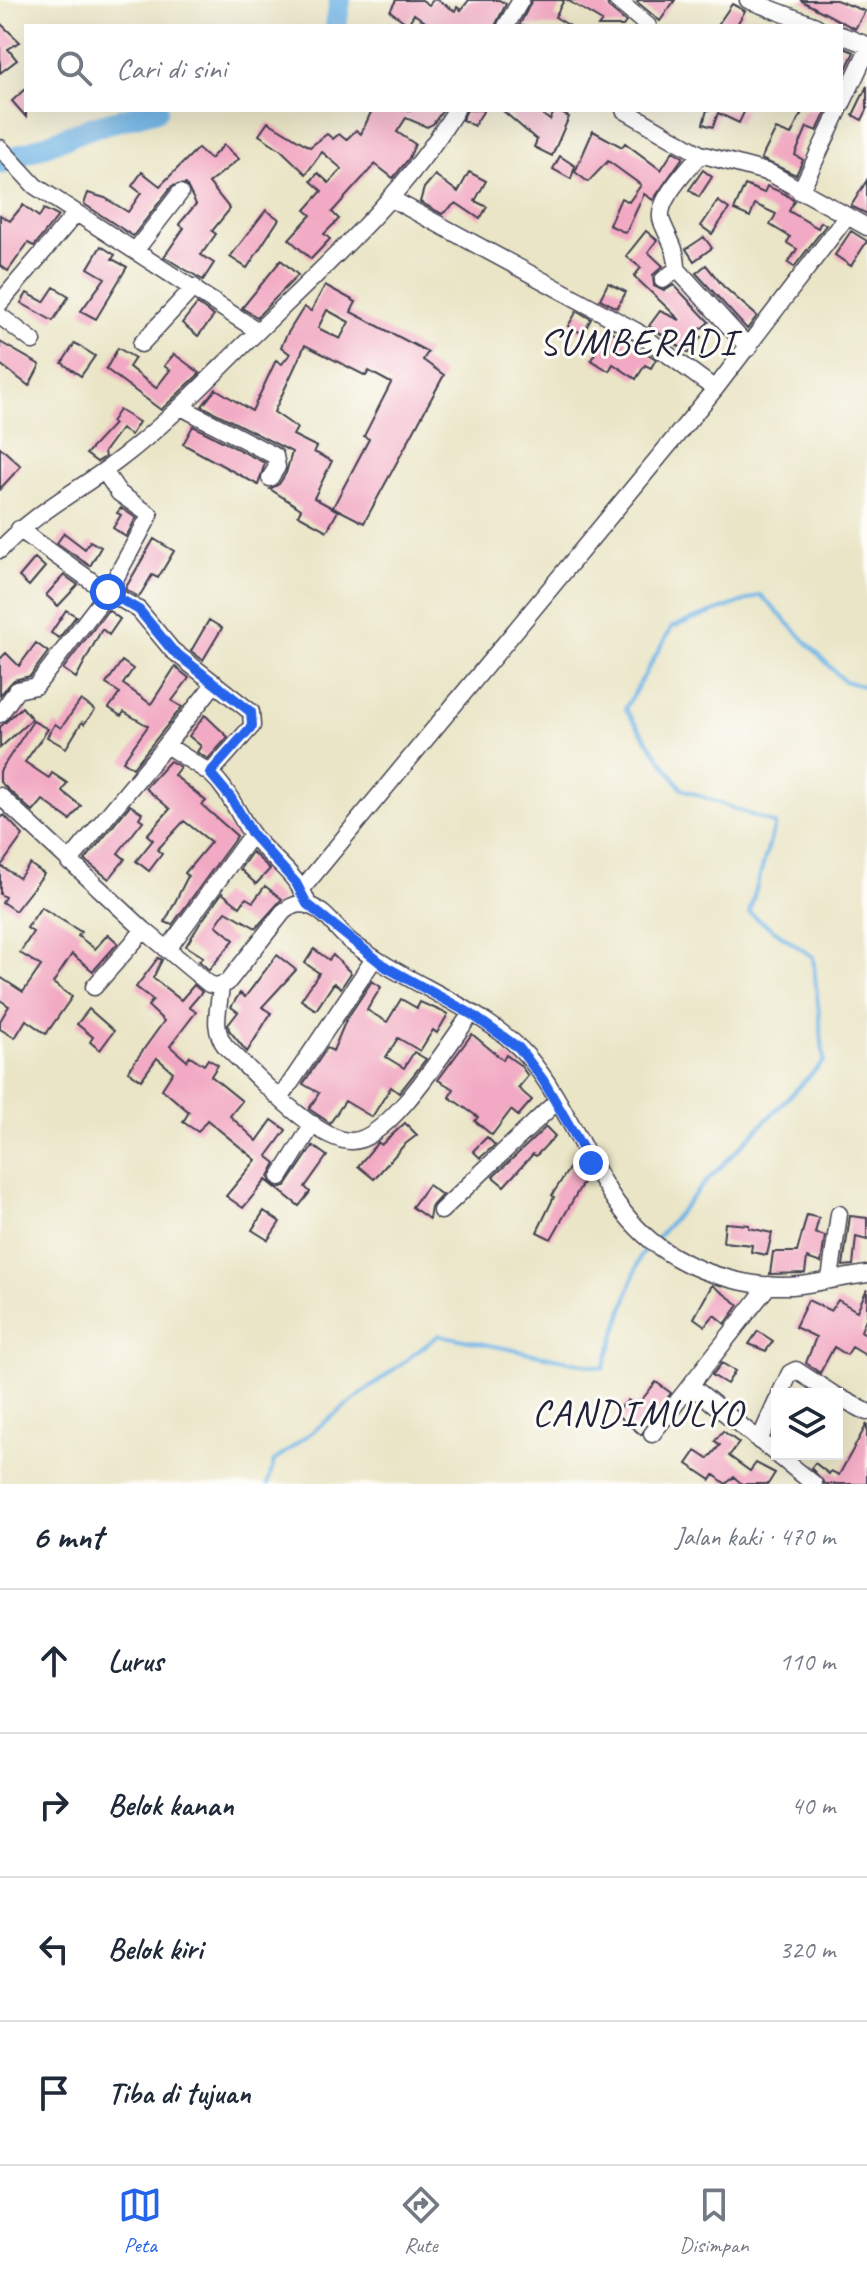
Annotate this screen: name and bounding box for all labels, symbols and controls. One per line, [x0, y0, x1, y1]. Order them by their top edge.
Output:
search box [24, 24, 843, 112]
icon: search [52, 46, 96, 90]
text: Cari di sini [116, 49, 227, 87]
district label: SUMBERADI [539, 318, 742, 365]
route start [90, 574, 126, 610]
route end [573, 1145, 609, 1181]
map controls [771, 1388, 843, 1460]
button: layers [771, 1388, 843, 1460]
district label: CANDIMULYO [532, 1389, 746, 1436]
text: 6 mnt [32, 1515, 102, 1558]
text: Jalan kaki · 470 m [675, 1520, 835, 1553]
icon: ahead [32, 1639, 76, 1683]
text: Lurus [108, 1642, 163, 1680]
text: 110 m [779, 1645, 835, 1678]
icon: right [32, 1783, 76, 1827]
text: Belok kanan [108, 1786, 233, 1824]
text: 40 m [791, 1789, 835, 1822]
icon: left [32, 1927, 76, 1971]
text: Belok kiri [108, 1930, 203, 1968]
text: 320 m [779, 1933, 835, 1966]
icon: arrive [32, 2071, 76, 2115]
text: Tiba di tujuan [108, 2074, 251, 2112]
tab: Peta [118, 2183, 162, 2259]
tab: Rute [399, 2183, 443, 2259]
tab: Disimpan [679, 2183, 749, 2259]

